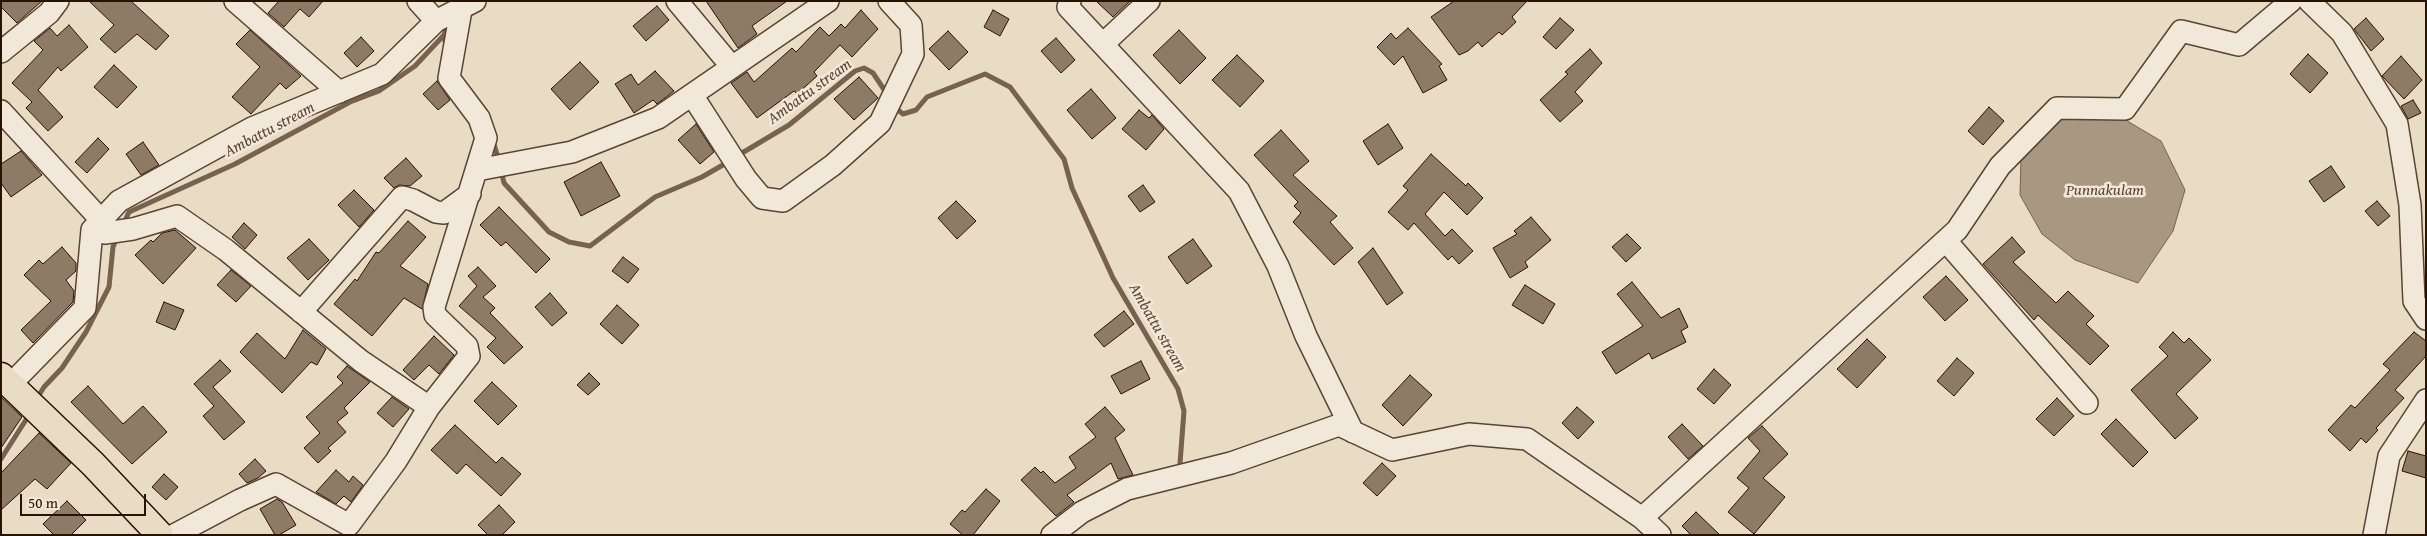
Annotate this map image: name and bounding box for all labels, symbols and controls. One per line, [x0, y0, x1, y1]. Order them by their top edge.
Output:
water label: Ambattu stream [764, 55, 856, 129]
water label: Ambattu stream [222, 98, 318, 162]
water label: Punnakulam [2066, 181, 2144, 201]
water label: Ambattu stream [1124, 280, 1190, 376]
scale bar [22, 484, 149, 516]
text: 50 m [28, 492, 58, 513]

